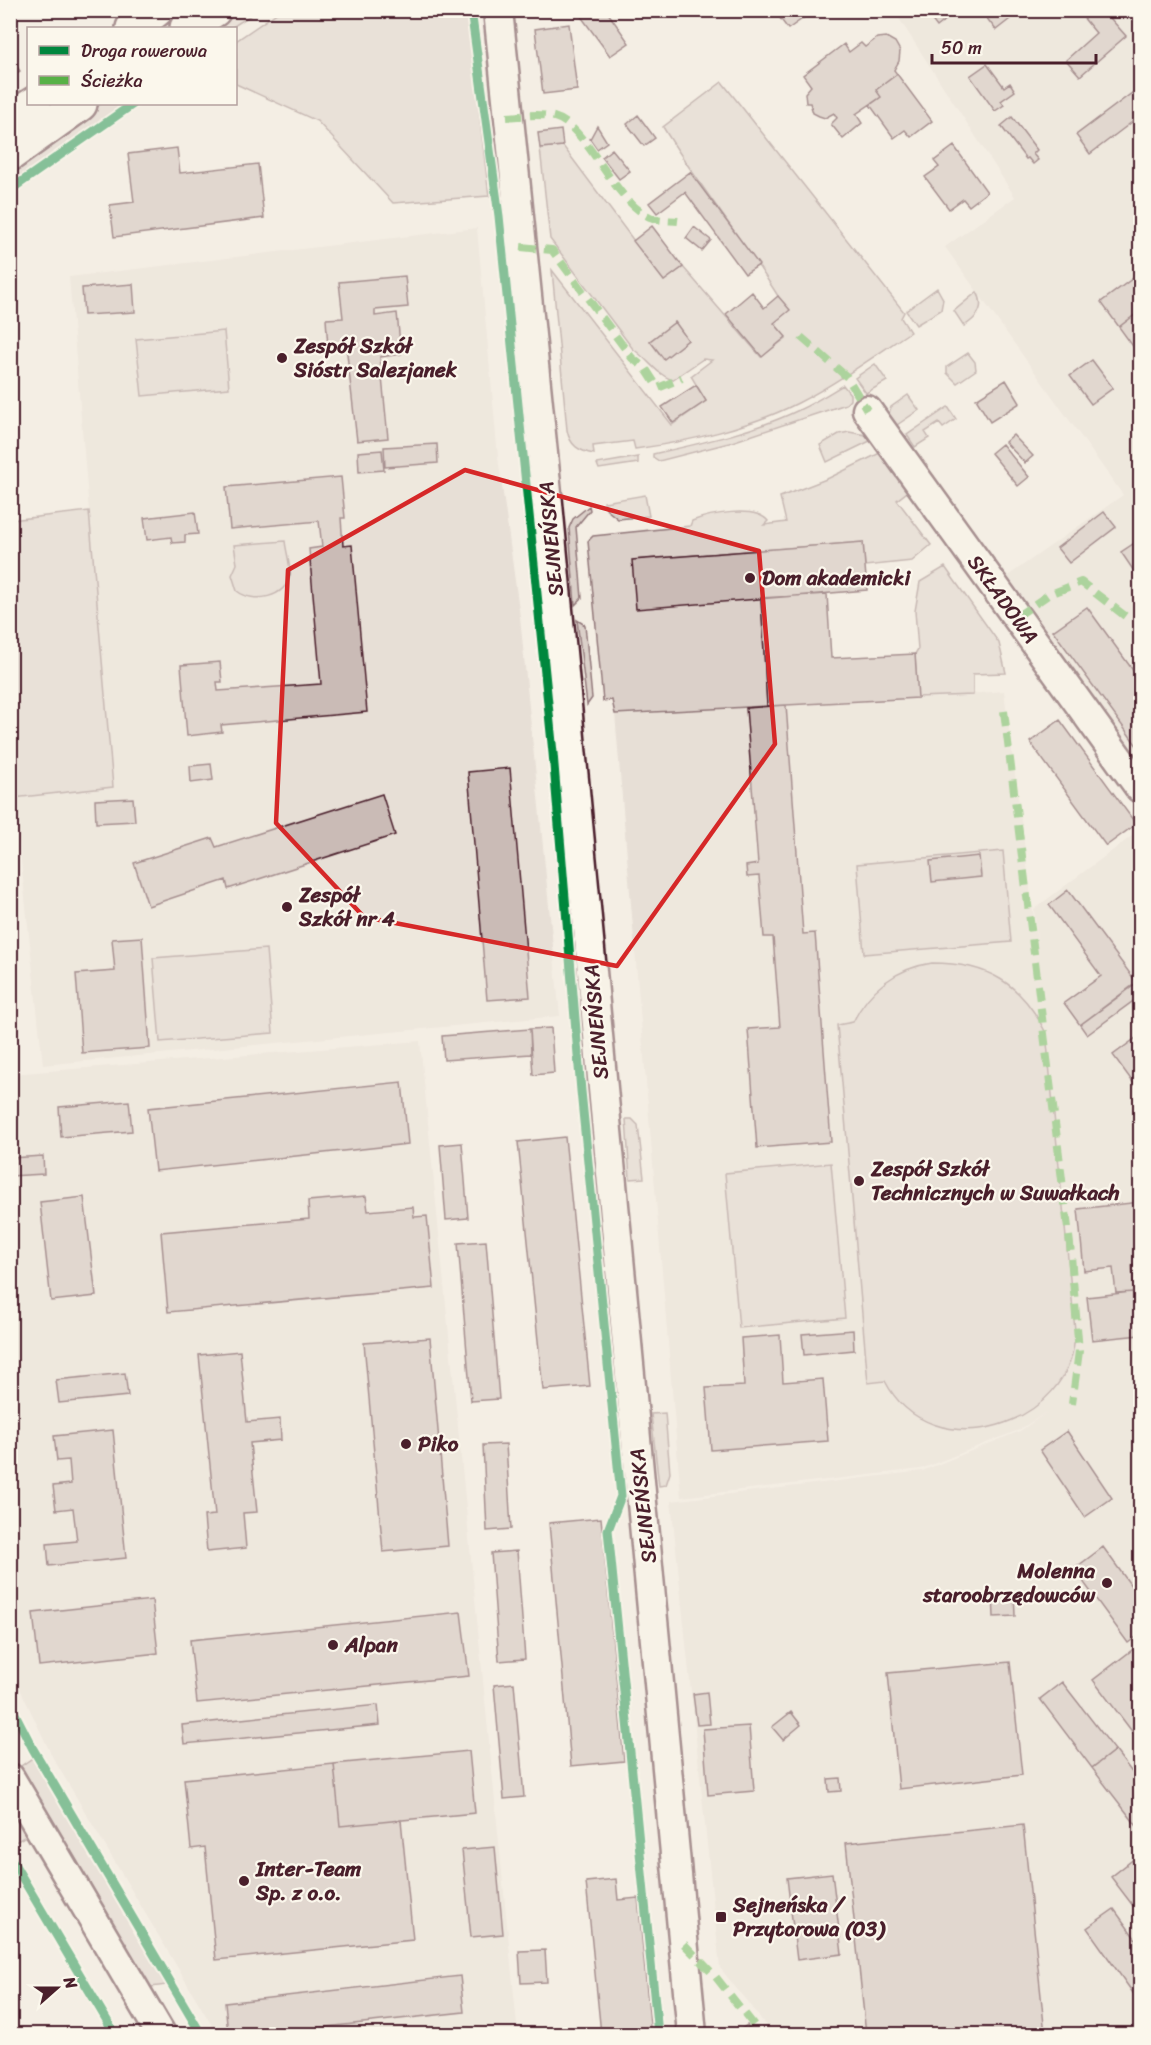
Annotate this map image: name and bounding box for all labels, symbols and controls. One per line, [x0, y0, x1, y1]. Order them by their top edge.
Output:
legend [27, 27, 237, 105]
scale bar [932, 27, 1096, 65]
text: 50 m [941, 32, 982, 64]
text: Droga rowerowa [81, 35, 207, 67]
text: Ścieżka [81, 65, 143, 97]
place label: Zespół Szkół Sióstr Salezjanek [293, 327, 458, 389]
marker: Zespół Szkół Sióstr Salezjanek [275, 351, 289, 365]
street label: SEJNEŃSKA [527, 480, 575, 598]
street label: SKŁADOWA [957, 546, 1049, 652]
place label: Dom akademicki [762, 559, 911, 597]
marker: Dom akademicki [743, 571, 757, 585]
place label: Zespół Szkół nr 4 [298, 876, 395, 938]
marker: Zespół Szkół nr 4 [280, 900, 294, 914]
street label: SEJNEŃSKA [572, 963, 620, 1081]
place label: Zespół Szkół Technicznych w Suwałkach [870, 1150, 1119, 1212]
marker: Zespół Szkół Technicznych w Suwałkach [852, 1174, 866, 1188]
place label: Piko [418, 1425, 459, 1463]
marker: Piko [399, 1437, 413, 1451]
street label: SEJNEŃSKA [618, 1447, 668, 1565]
place label: Molenna staroobrzędowców [922, 1552, 1096, 1614]
marker: Molenna staroobrzędowców [1100, 1576, 1114, 1590]
place label: Alpan [344, 1626, 398, 1664]
marker: Alpan [326, 1638, 340, 1652]
place label: Inter-Team Sp. z o.o. [255, 1850, 362, 1912]
marker: Inter-Team Sp. z o.o. [237, 1874, 251, 1888]
place label: Sejneńska / Przytorowa (03) [732, 1886, 886, 1948]
marker: Sejneńska / Przytorowa (03) [714, 1910, 728, 1924]
north arrow [27, 1958, 87, 2018]
text: N [55, 1971, 86, 1994]

